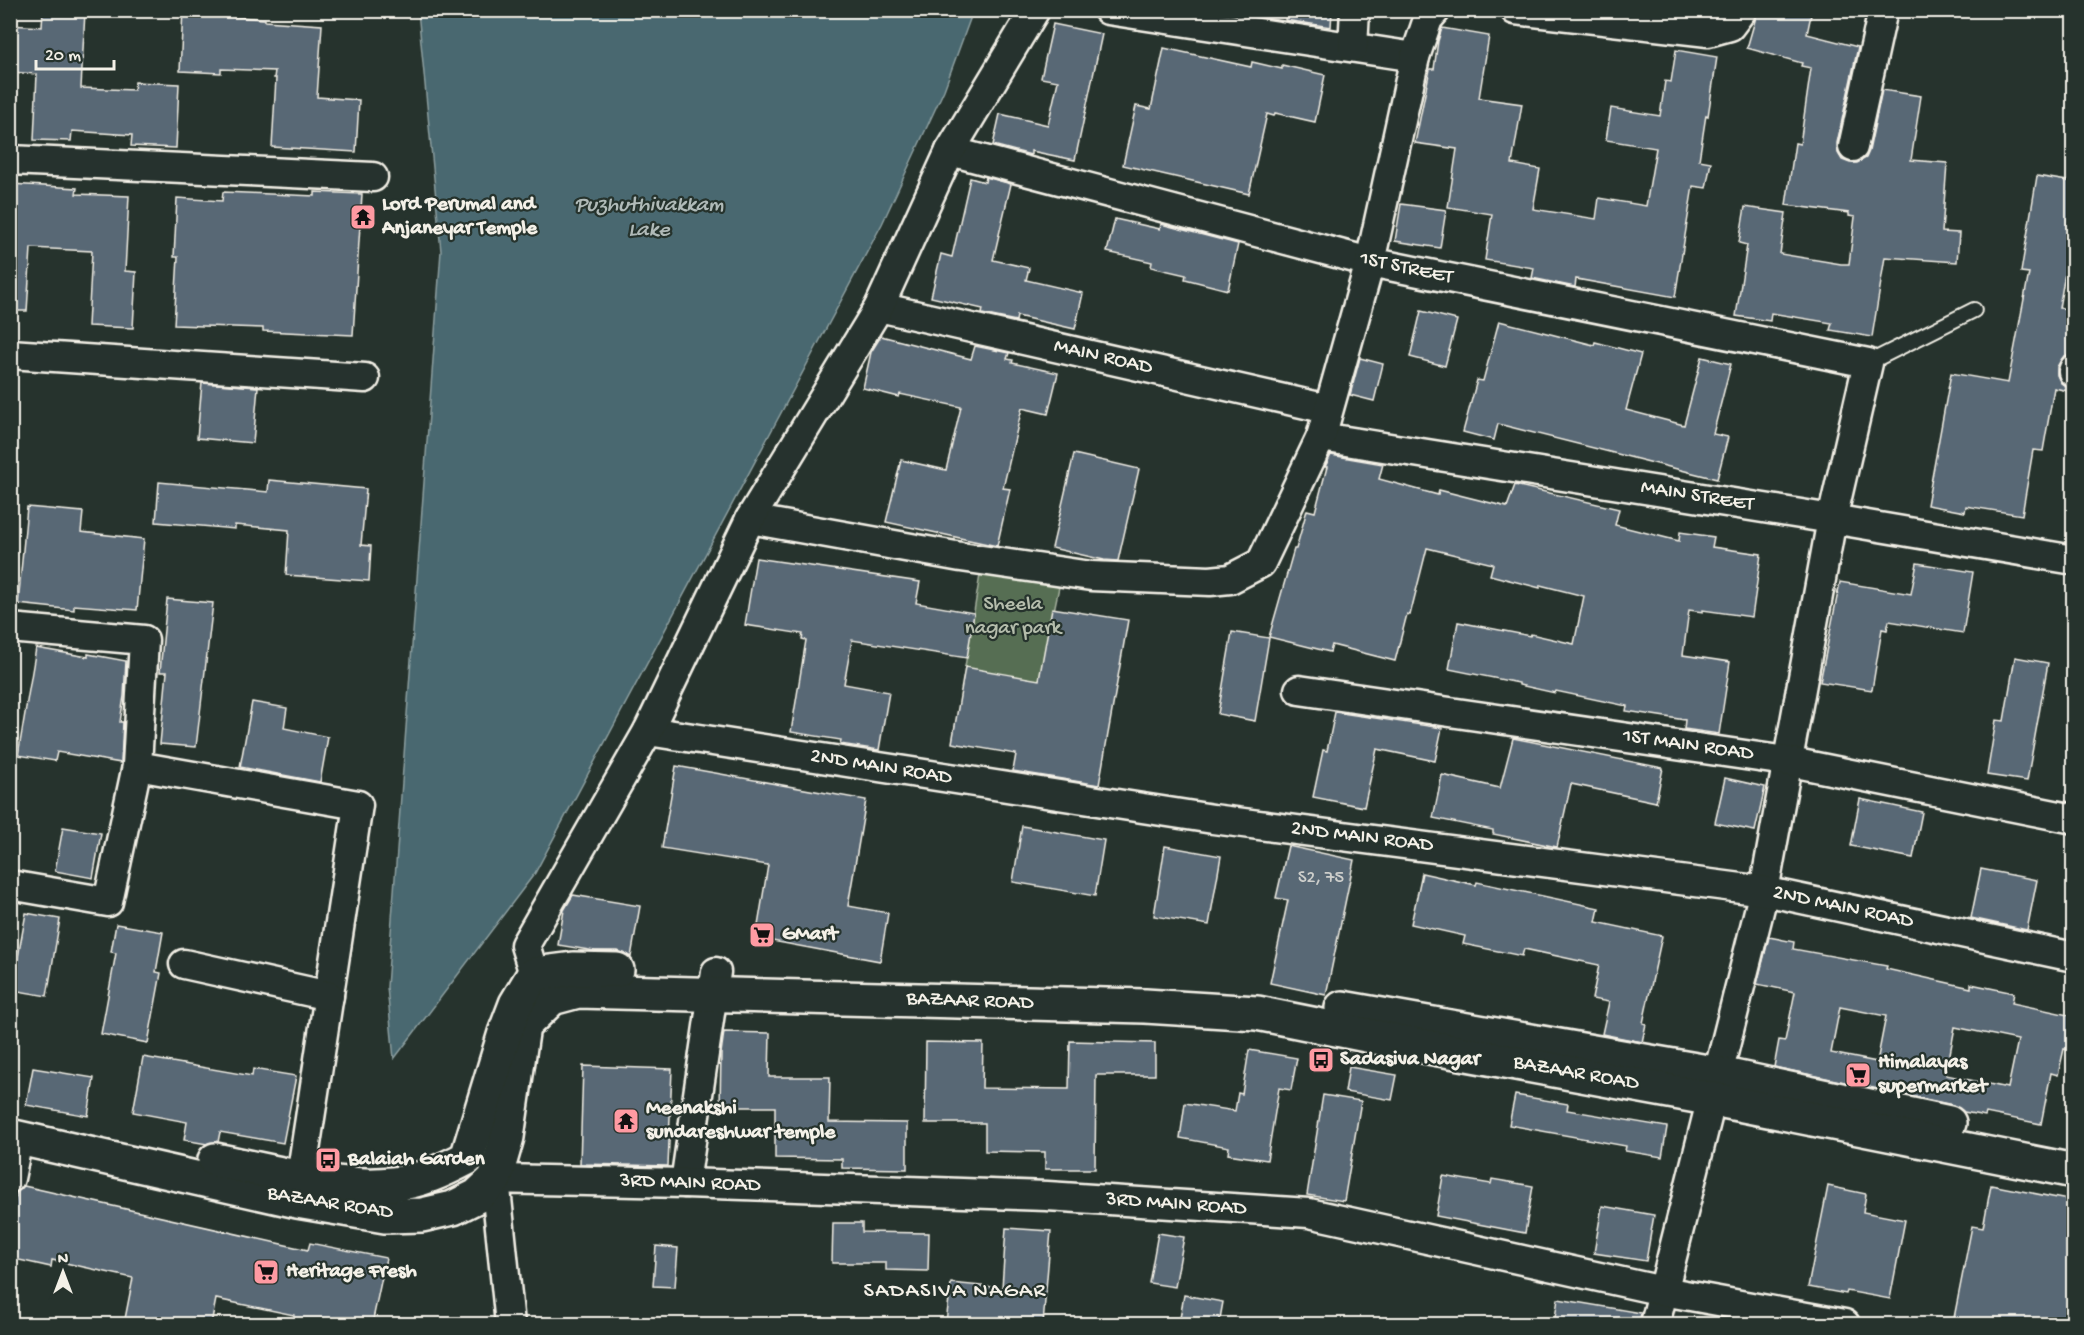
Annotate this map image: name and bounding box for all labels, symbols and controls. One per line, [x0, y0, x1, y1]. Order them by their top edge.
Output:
scale bar [36, 33, 114, 71]
text: 20 m [45, 46, 81, 67]
place label: Lord Perumal and Anjaneyar Temple [381, 193, 538, 242]
water label: Puzhuthivakkam Lake [574, 193, 724, 244]
temple icon: Lord Perumal and Anjaneyar Temple [348, 202, 378, 232]
street label: 1ST STREET [1356, 247, 1456, 291]
street label: MAIN ROAD [1051, 335, 1155, 382]
street label: MAIN STREET [1639, 476, 1756, 518]
park label: Sheela nagar park [965, 593, 1064, 642]
street label: 1ST MAIN ROAD [1620, 724, 1755, 768]
street label: 2ND MAIN ROAD [808, 744, 954, 792]
street label: 2ND MAIN ROAD [1289, 817, 1435, 859]
house number: S2, 75 [1298, 868, 1344, 889]
street label: 2ND MAIN ROAD [1770, 881, 1916, 935]
supermarket icon: GMart [747, 920, 777, 950]
place label: GMart [782, 923, 840, 948]
street label: BAZAAR ROAD [905, 987, 1034, 1017]
bus stop icon: Sadasiva Nagar [1306, 1045, 1336, 1075]
place label: Sadasiva Nagar [1340, 1048, 1483, 1073]
street label: BAZAAR ROAD [1510, 1050, 1641, 1097]
place label: Himalayas supermarket [1878, 1051, 1989, 1100]
supermarket icon: Himalayas supermarket [1843, 1060, 1873, 1090]
place label: Meenakshi sundareshwar temple [646, 1097, 836, 1146]
temple icon: Meenakshi sundareshwar temple [611, 1106, 641, 1136]
bus stop icon: Balaiah Garden [313, 1145, 343, 1175]
place label: Balaiah Garden [347, 1148, 486, 1173]
street label: 3RD MAIN ROAD [618, 1169, 761, 1199]
street label: BAZAAR ROAD [264, 1182, 395, 1226]
street label: 3RD MAIN ROAD [1104, 1188, 1247, 1222]
north arrow [33, 1242, 93, 1302]
text: N [58, 1251, 69, 1270]
supermarket icon: Heritage Fresh [251, 1257, 281, 1287]
place label: Heritage Fresh [286, 1260, 418, 1285]
district label: SADASIVA NAGAR [863, 1279, 1047, 1305]

